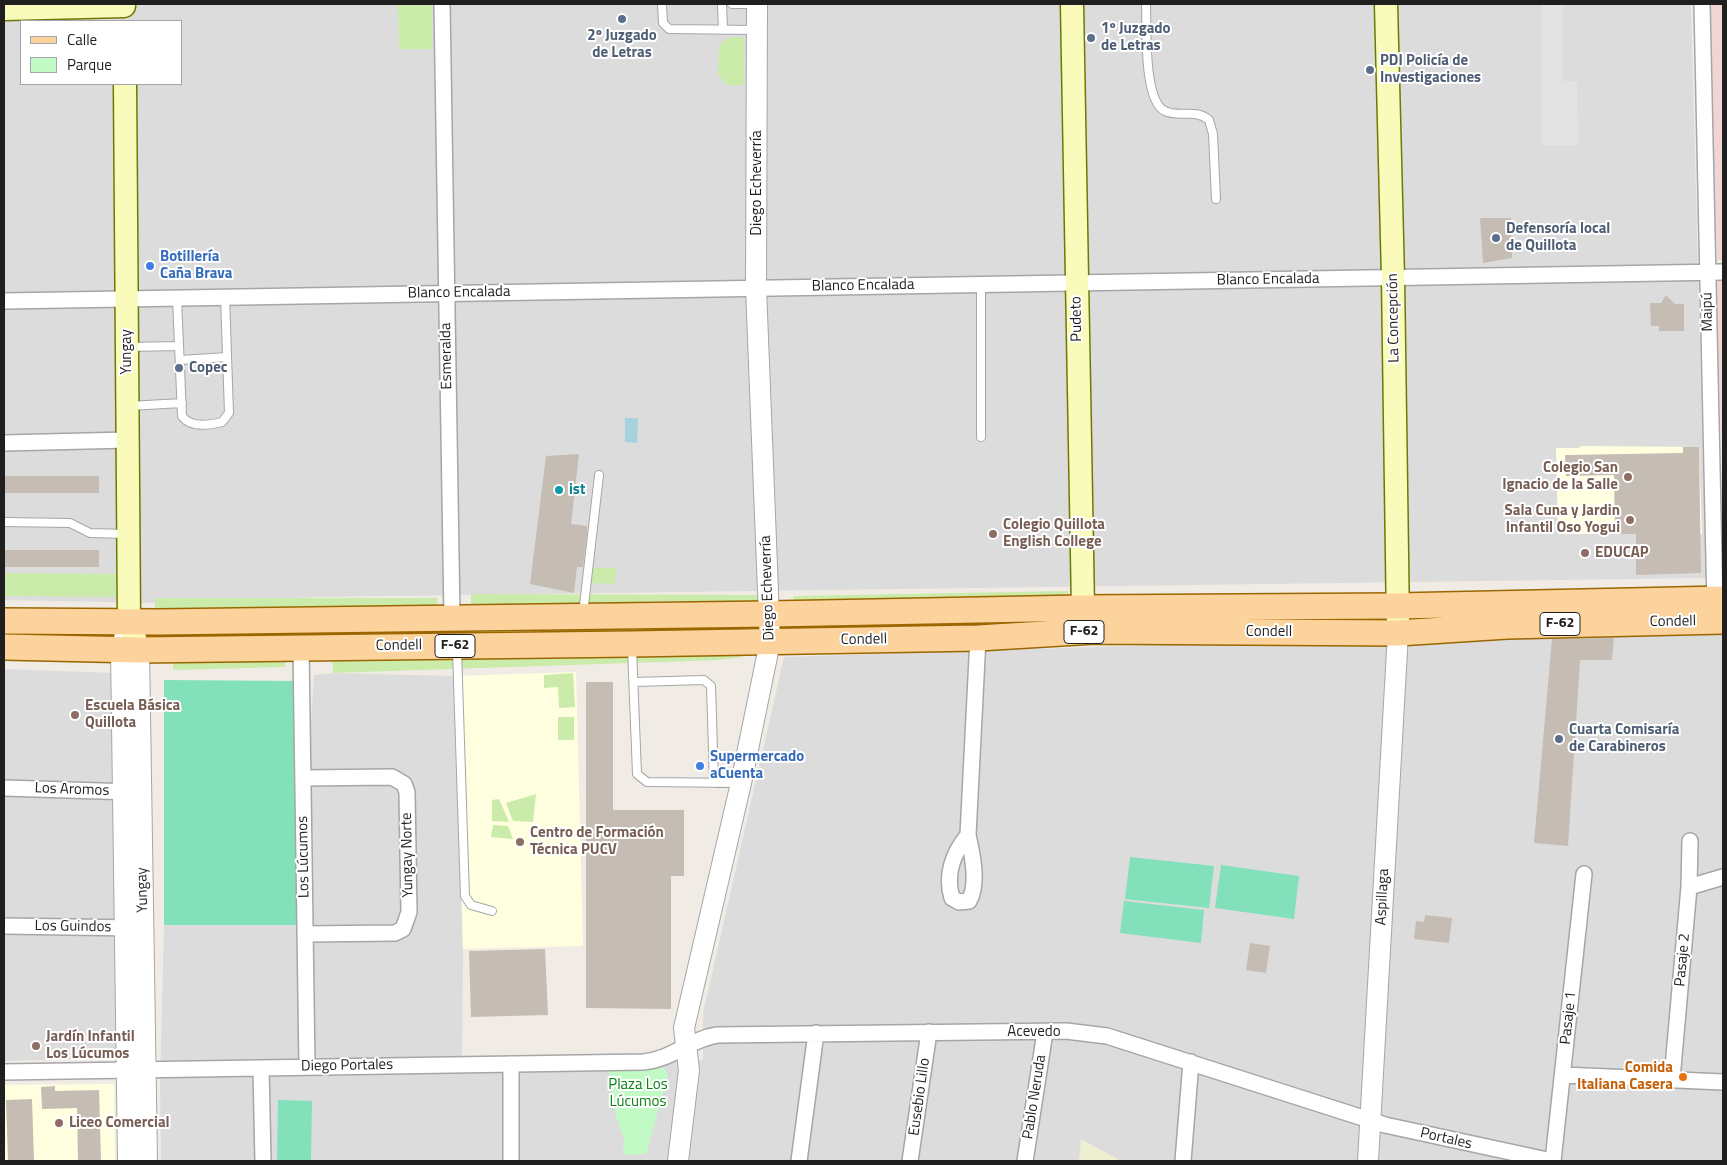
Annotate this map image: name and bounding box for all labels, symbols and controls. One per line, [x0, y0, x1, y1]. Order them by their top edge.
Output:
marker: 2º Juzgado de Letras [616, 13, 628, 25]
legend [20, 20, 182, 85]
place label: 1º Juzgado de Letras [1101, 20, 1171, 55]
place label: 2º Juzgado de Letras [587, 27, 657, 62]
text: Calle [67, 28, 97, 51]
marker: 1º Juzgado de Letras [1085, 32, 1097, 44]
place label: PDI Policía de Investigaciones [1380, 52, 1481, 87]
text: Parque [67, 53, 112, 76]
marker: PDI Policía de Investigaciones [1364, 64, 1376, 76]
street label: Diego Echeverría [748, 130, 766, 236]
place label: Defensoría local de Quillota [1506, 220, 1610, 255]
marker: Defensoría local de Quillota [1490, 232, 1502, 244]
place label: Botillería Caña Brava [160, 248, 232, 283]
marker: Botillería Caña Brava [144, 260, 156, 272]
street label: Blanco Encalada [1216, 270, 1320, 290]
street label: La Concepción [1384, 273, 1404, 363]
street label: Blanco Encalada [811, 276, 915, 296]
street label: Blanco Encalada [407, 283, 511, 303]
street label: Maipú [1699, 292, 1717, 332]
street label: Pudeto [1068, 296, 1086, 342]
street label: Esmeralda [437, 322, 457, 390]
street label: Yungay [118, 329, 136, 375]
place label: Copec [189, 359, 228, 377]
marker: Copec [173, 362, 185, 374]
place label: Colegio San Ignacio de la Salle [1502, 459, 1618, 494]
marker: Colegio San Ignacio de la Salle [1622, 471, 1634, 483]
place label: ist [569, 481, 585, 499]
marker: ist [553, 484, 565, 496]
place label: Sala Cuna y Jardin Infantil Oso Yogui [1505, 502, 1620, 537]
marker: Sala Cuna y Jardin Infantil Oso Yogui [1624, 514, 1636, 526]
place label: Colegio Quillota English College [1003, 516, 1105, 551]
marker: Colegio Quillota English College [987, 528, 999, 540]
street label: Diego Echeverría [757, 535, 779, 641]
place label: EDUCAP [1595, 544, 1649, 562]
marker: EDUCAP [1579, 547, 1591, 559]
road number: F-62 [1540, 612, 1580, 636]
street label: Condell [1650, 613, 1696, 631]
road number: F-62 [1064, 620, 1104, 644]
street label: Condell [1246, 623, 1292, 641]
street label: Condell [841, 631, 887, 649]
road number: F-62 [435, 634, 475, 658]
street label: Condell [376, 637, 422, 655]
place label: Escuela Básica Quillota [85, 697, 180, 732]
marker: Escuela Básica Quillota [69, 709, 81, 721]
place label: Cuarta Comisaría de Carabineros [1569, 721, 1679, 756]
marker: Cuarta Comisaría de Carabineros [1553, 733, 1565, 745]
place label: Supermercado aCuenta [710, 748, 804, 783]
marker: Supermercado aCuenta [694, 760, 706, 772]
street label: Los Aromos [34, 780, 110, 800]
street label: Yungay Norte [398, 812, 418, 898]
street label: Los Lúcumos [294, 816, 314, 898]
place label: Centro de Formación Técnica PUCV [530, 824, 664, 859]
marker: Centro de Formación Técnica PUCV [514, 836, 526, 848]
street label: Yungay [134, 867, 152, 913]
street label: Aspillaga [1373, 868, 1393, 926]
street label: Los Guindos [35, 917, 111, 937]
street label: Pasaje 2 [1672, 933, 1694, 987]
street label: Pasaje 1 [1557, 991, 1581, 1045]
street label: Acevedo [1007, 1023, 1061, 1041]
place label: Jardín Infantil Los Lúcumos [46, 1028, 135, 1063]
marker: Jardín Infantil Los Lúcumos [30, 1040, 42, 1052]
street label: Pablo Neruda [1019, 1054, 1051, 1140]
street label: Diego Portales [301, 1056, 393, 1076]
street label: Eusebio Lillo [906, 1057, 934, 1137]
place label: Comida Italiana Casera [1577, 1059, 1673, 1094]
marker: Comida Italiana Casera [1677, 1071, 1689, 1083]
park label: Plaza Los Lúcumos [608, 1076, 668, 1111]
place label: Liceo Comercial [69, 1114, 170, 1132]
marker: Liceo Comercial [53, 1117, 65, 1129]
street label: Portales [1418, 1124, 1474, 1154]

